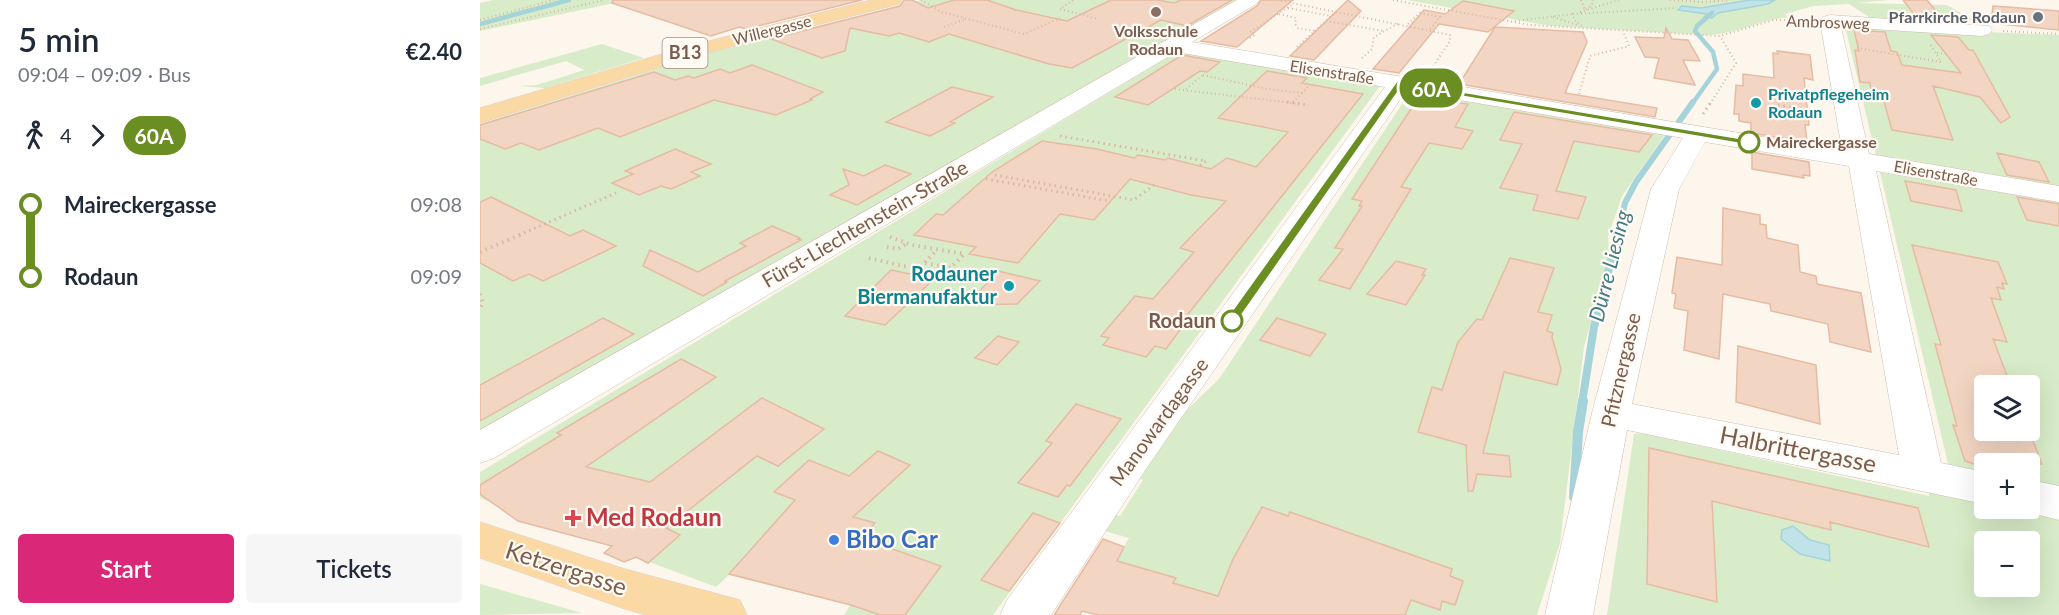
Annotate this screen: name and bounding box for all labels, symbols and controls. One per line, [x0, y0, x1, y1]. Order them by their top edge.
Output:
marker: Volksschule Rodaun [1149, 5, 1163, 19]
place label: Pfarrkirche Rodaun [1889, 7, 2026, 26]
marker: Pfarrkirche Rodaun [2031, 10, 2045, 24]
street label: Willergasse [730, 11, 813, 48]
street label: Ambrosweg [1786, 11, 1870, 32]
text: 5 min [18, 19, 99, 59]
place label: Volksschule Rodaun [1113, 21, 1198, 58]
text: €2.40 [406, 38, 462, 65]
road number: B13 [662, 38, 708, 68]
street label: Elisenstraße [1289, 55, 1376, 88]
text: 09:04 – 09:09 · Bus [18, 62, 191, 86]
line badge: 60A [1396, 68, 1466, 107]
text: 60A [1412, 76, 1450, 101]
place label: Privatpflegeheim Rodaun [1768, 84, 1889, 121]
marker: Privatpflegeheim Rodaun [1749, 96, 1763, 110]
icon: walk [18, 119, 51, 152]
icon: forward [81, 119, 114, 152]
text: 4 [60, 123, 72, 147]
text: 60A [135, 123, 174, 148]
marker: Maireckergasse [1738, 131, 1760, 153]
place label: Maireckergasse [1766, 132, 1877, 151]
street label: Fürst-Liechtenstein-Straße [757, 154, 972, 292]
street label: Elisenstraße [1893, 156, 1980, 189]
text: Maireckergasse [64, 191, 216, 218]
text: 09:08 [411, 192, 462, 216]
water label: Dürre Liesing [1583, 206, 1635, 324]
place label: Rodauner Biermanufaktur [857, 261, 998, 308]
text: Rodaun [64, 263, 139, 290]
text: 09:09 [411, 264, 462, 288]
marker: Rodauner Biermanufaktur [1002, 279, 1016, 293]
place label: Rodaun [1148, 308, 1216, 332]
marker: Rodaun [1221, 310, 1243, 332]
street label: Pfitznergasse [1595, 310, 1645, 429]
street label: Manowardagasse [1104, 353, 1213, 490]
map controls [1974, 375, 2040, 597]
button: layers [1974, 375, 2040, 441]
street label: Halbrittergasse [1718, 419, 1879, 478]
button: + [1974, 453, 2040, 519]
place label: Med Rodaun [586, 502, 722, 531]
marker: Med Rodaun [564, 509, 582, 527]
place label: Bibo Car [846, 524, 938, 553]
button: − [1974, 531, 2040, 597]
marker: Bibo Car [827, 533, 841, 547]
button: Start [18, 534, 234, 603]
button: Tickets [246, 534, 462, 603]
street label: Ketzergasse [502, 534, 631, 601]

